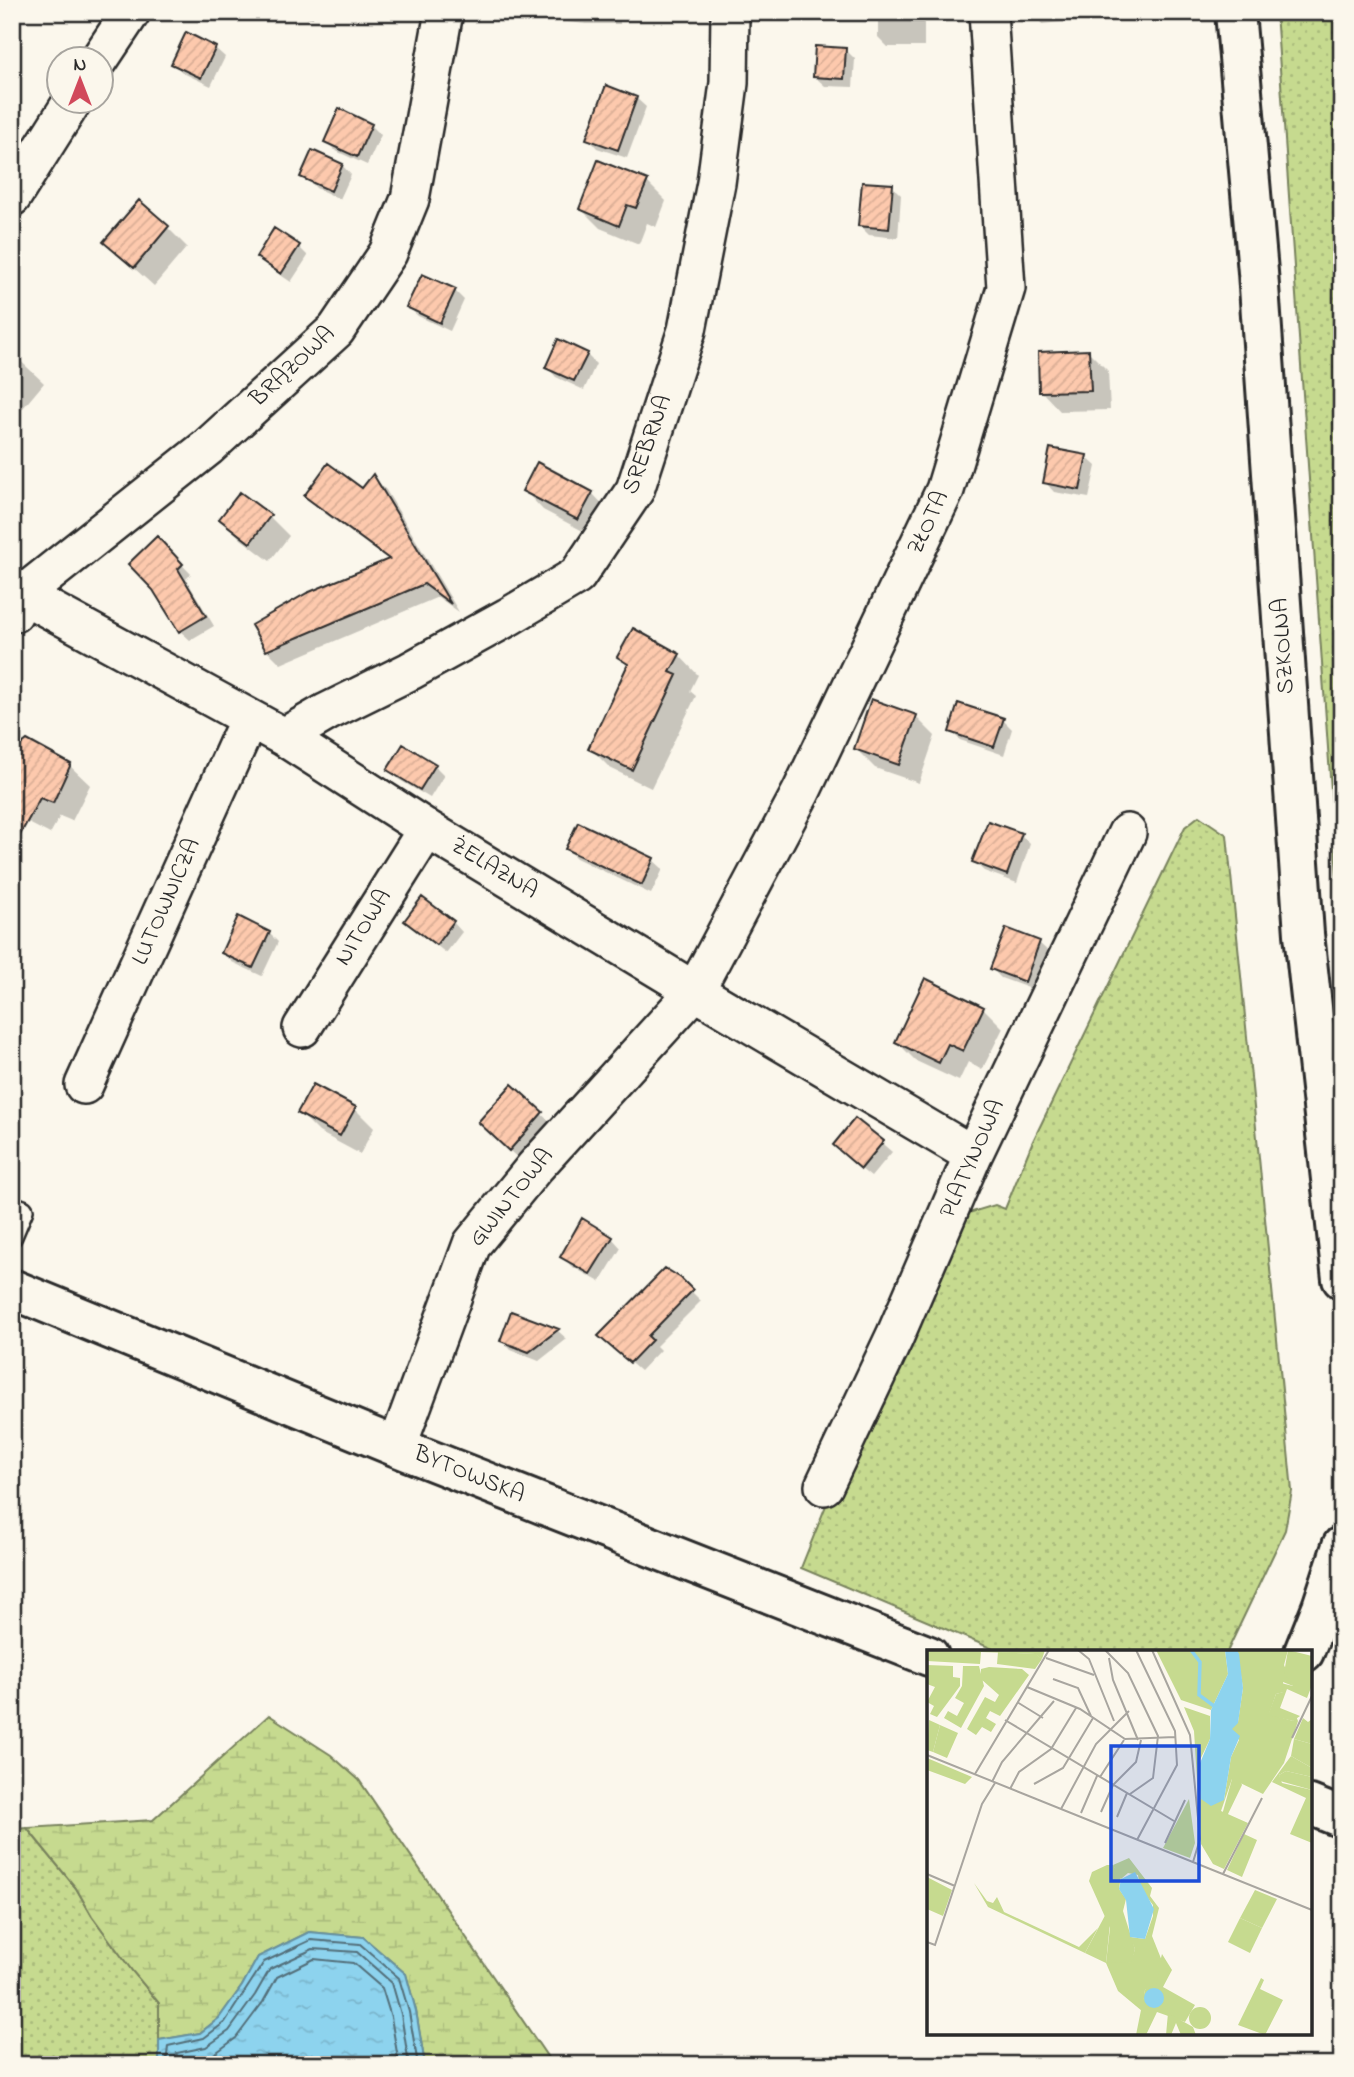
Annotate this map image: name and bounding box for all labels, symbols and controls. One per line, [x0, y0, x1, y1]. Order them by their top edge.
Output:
north arrow [46, 46, 116, 116]
text: N [74, 52, 87, 79]
street label: BRĄZOWA [242, 318, 344, 417]
street label: SREBRNA [614, 390, 682, 500]
street label: ZŁOTA [899, 485, 959, 561]
street label: SZKOLNA [1263, 597, 1305, 695]
street label: ŻELAZNA [444, 829, 544, 909]
street label: LUTOWNICZA [123, 833, 211, 971]
street label: NITOWA [327, 883, 401, 973]
street label: PLATYNOWA [931, 1094, 1015, 1224]
street label: GWINTOWA [461, 1141, 563, 1255]
street label: BYTOWSKA [407, 1436, 530, 1513]
inset map [927, 1650, 1312, 2035]

